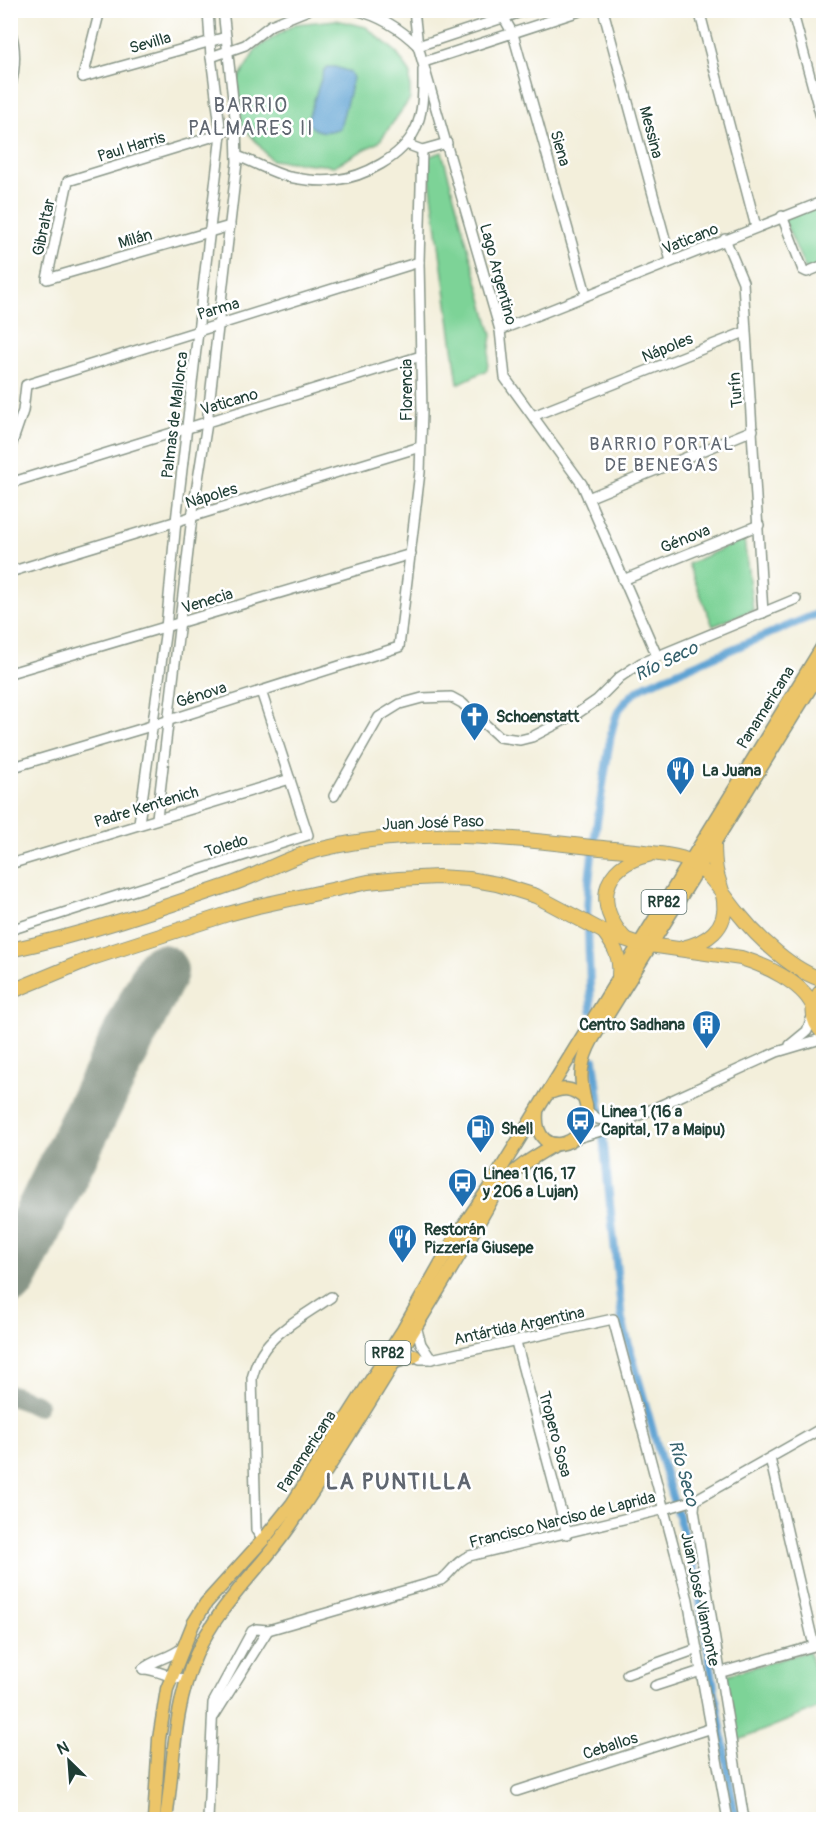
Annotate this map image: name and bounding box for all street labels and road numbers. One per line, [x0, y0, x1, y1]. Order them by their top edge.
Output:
street label: Sevilla [127, 28, 173, 58]
street label: Messina [635, 104, 668, 160]
street label: Paul Harris [95, 127, 168, 167]
street label: Siena [545, 128, 575, 168]
street label: Gibraltar [28, 197, 60, 258]
street label: Vaticano [659, 218, 722, 259]
street label: Lago Argentino [475, 221, 521, 328]
street label: Milán [116, 225, 155, 253]
street label: Parma [195, 293, 242, 325]
street label: Nápoles [639, 329, 696, 367]
street label: Palmas de Mallorca [157, 351, 193, 480]
street label: Florencia [397, 359, 417, 421]
street label: Turín [724, 371, 748, 409]
street label: Vaticano [198, 384, 261, 420]
street label: Nápoles [183, 479, 240, 513]
street label: Génova [658, 520, 713, 558]
street label: Venecia [179, 584, 235, 618]
street label: Panamericana [732, 662, 799, 753]
street label: Génova [174, 677, 229, 712]
street label: Padre Kentenich [92, 782, 201, 832]
street label: Juan José Paso [382, 811, 485, 835]
street label: Toledo [202, 829, 251, 862]
road number: RP82 [642, 890, 686, 914]
street label: Antártida Argentina [452, 1302, 586, 1350]
road number: RP82 [366, 1341, 410, 1365]
street label: Tropero Sosa [534, 1389, 576, 1479]
street label: Panamericana [273, 1407, 341, 1496]
street label: Francisco Narciso de Laprida [467, 1487, 657, 1553]
street label: Juan José Viamonte [676, 1530, 724, 1668]
street label: Ceballos [580, 1728, 640, 1764]

